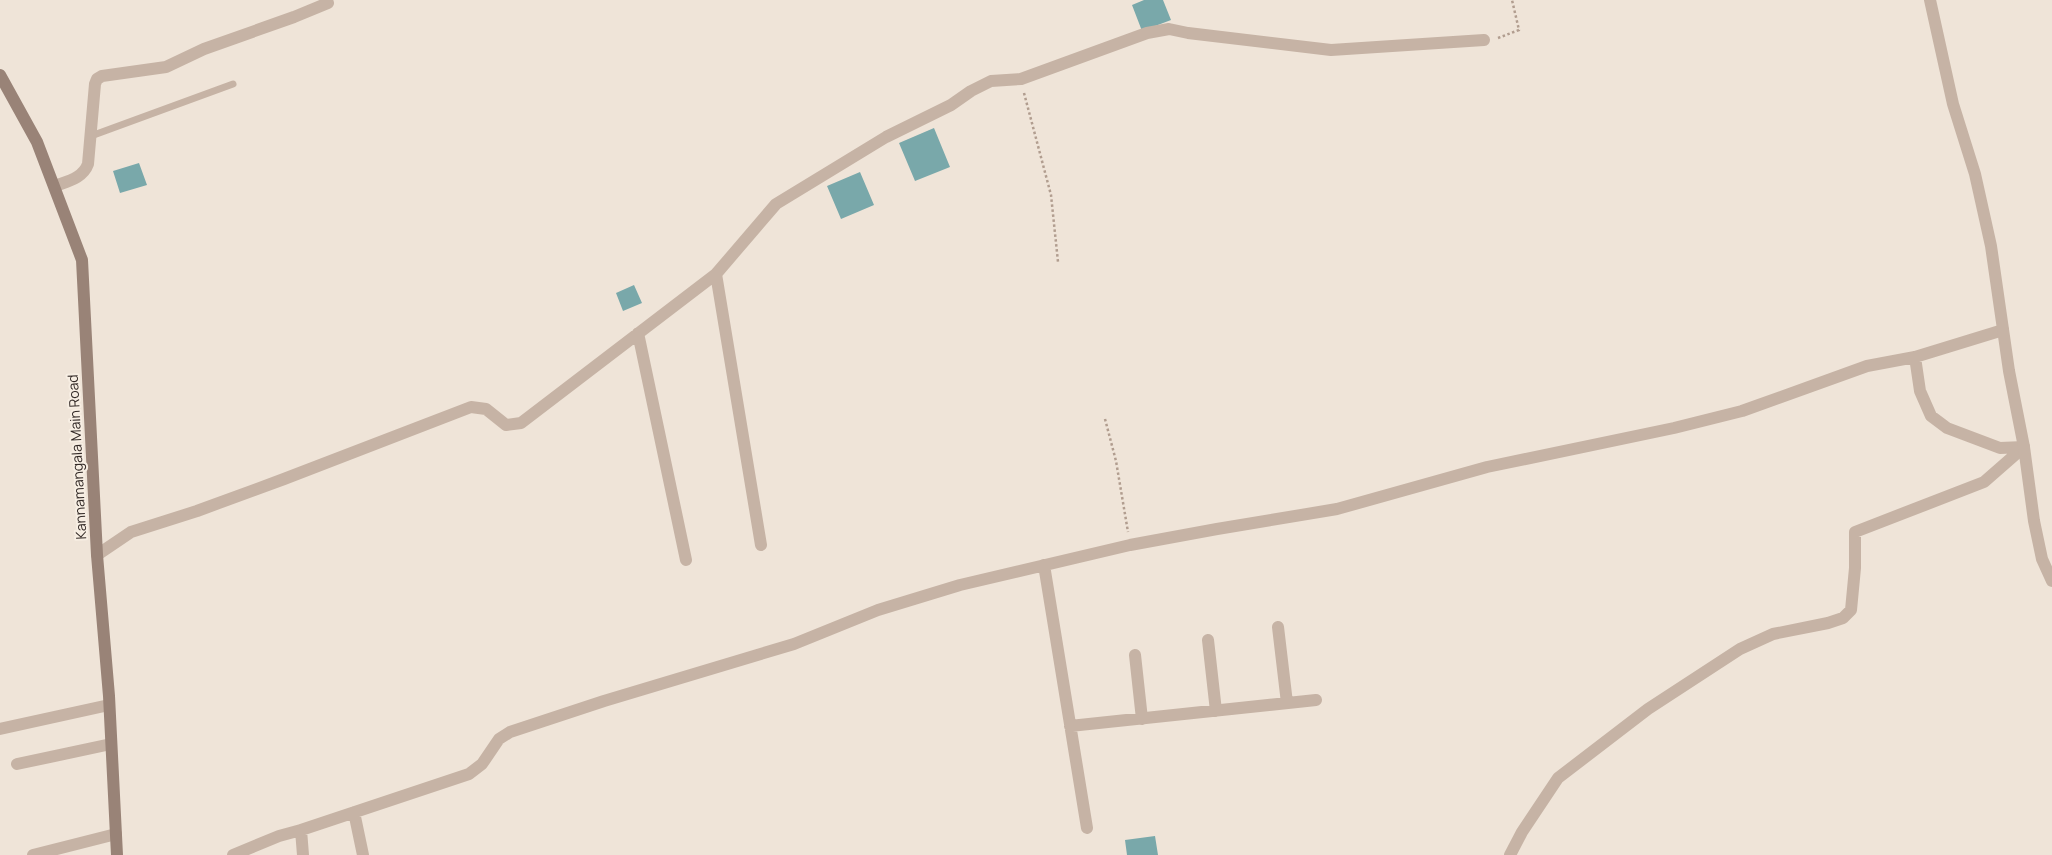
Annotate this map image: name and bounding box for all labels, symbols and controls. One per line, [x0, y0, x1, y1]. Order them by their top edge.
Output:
street label: Kannamangala Main Road [63, 374, 90, 540]

